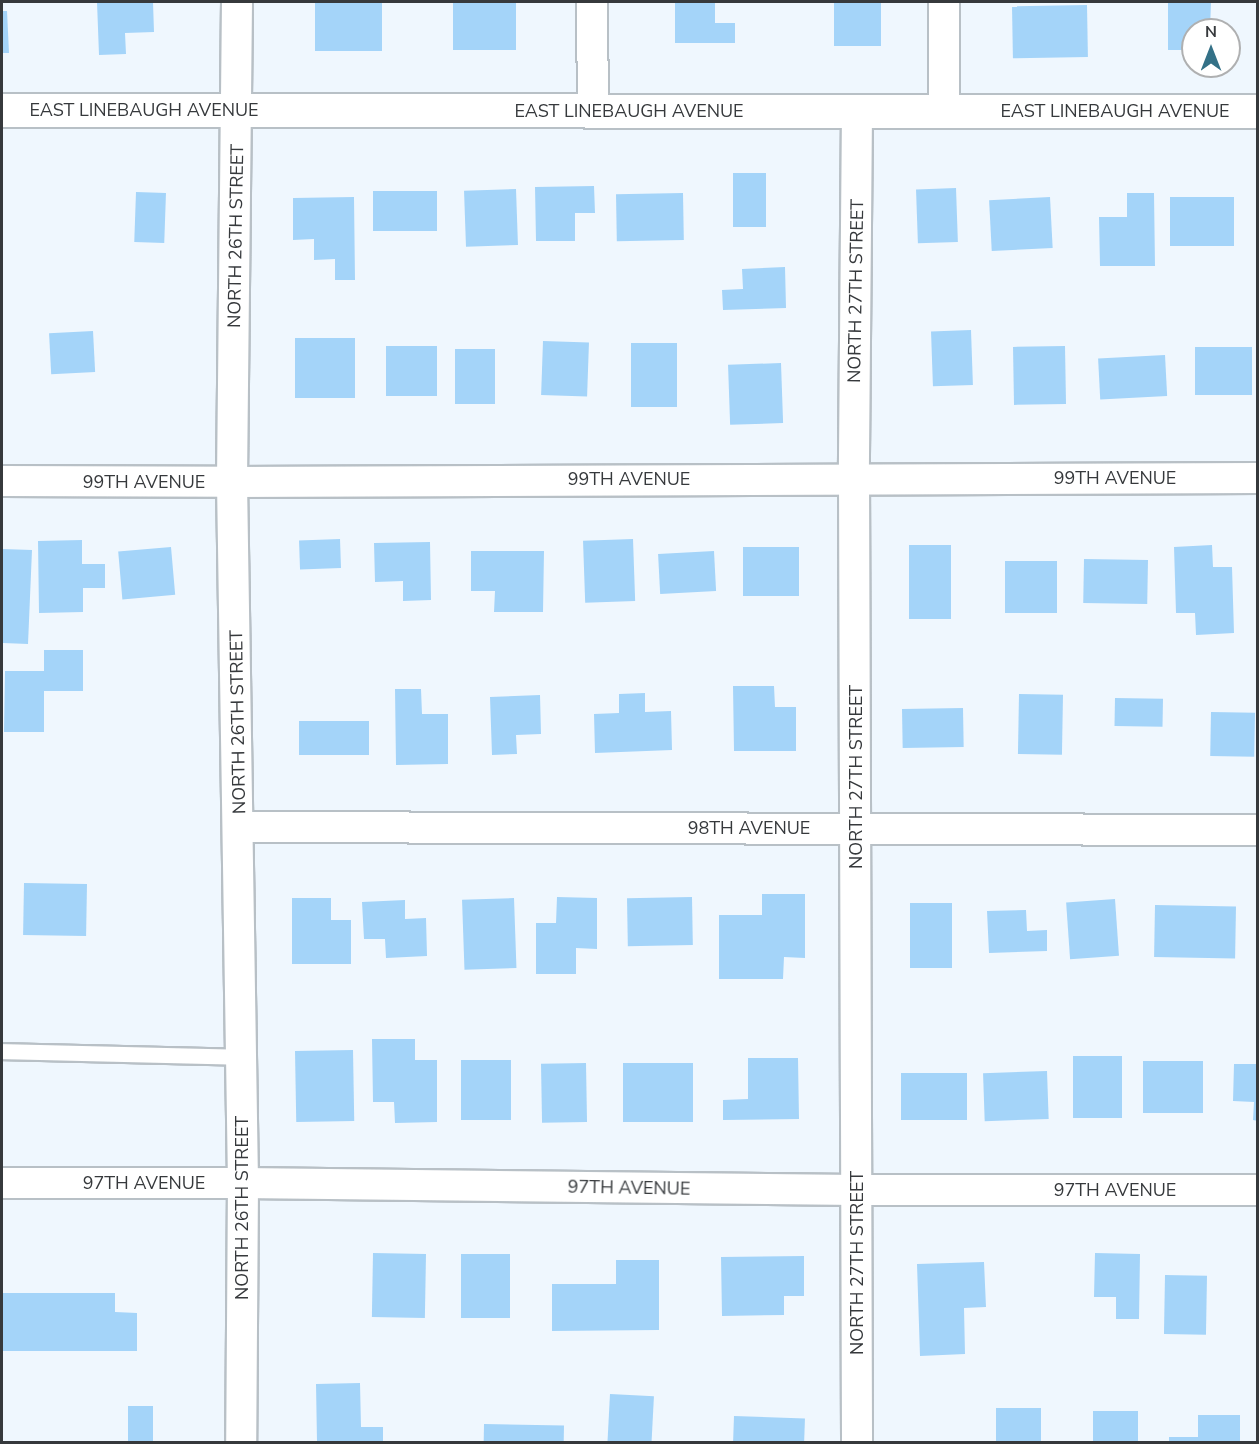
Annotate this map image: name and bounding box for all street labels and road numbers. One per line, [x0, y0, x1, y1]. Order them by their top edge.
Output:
street label: EAST LINEBAUGH AVENUE [29, 99, 259, 121]
street label: EAST LINEBAUGH AVENUE [514, 100, 744, 122]
street label: EAST LINEBAUGH AVENUE [1000, 100, 1230, 122]
street label: NORTH 26TH STREET [224, 144, 248, 328]
street label: NORTH 27TH STREET [844, 199, 868, 383]
street label: 99TH AVENUE [1054, 467, 1176, 489]
street label: 99TH AVENUE [568, 468, 690, 490]
street label: 99TH AVENUE [83, 471, 205, 493]
street label: NORTH 26TH STREET [226, 630, 250, 814]
street label: NORTH 27TH STREET [845, 685, 867, 869]
street label: 98TH AVENUE [688, 817, 810, 839]
street label: NORTH 26TH STREET [231, 1116, 253, 1300]
street label: NORTH 27TH STREET [846, 1171, 868, 1355]
street label: 97TH AVENUE [83, 1172, 205, 1194]
street label: 97TH AVENUE [567, 1176, 691, 1200]
street label: 97TH AVENUE [1054, 1179, 1176, 1201]

